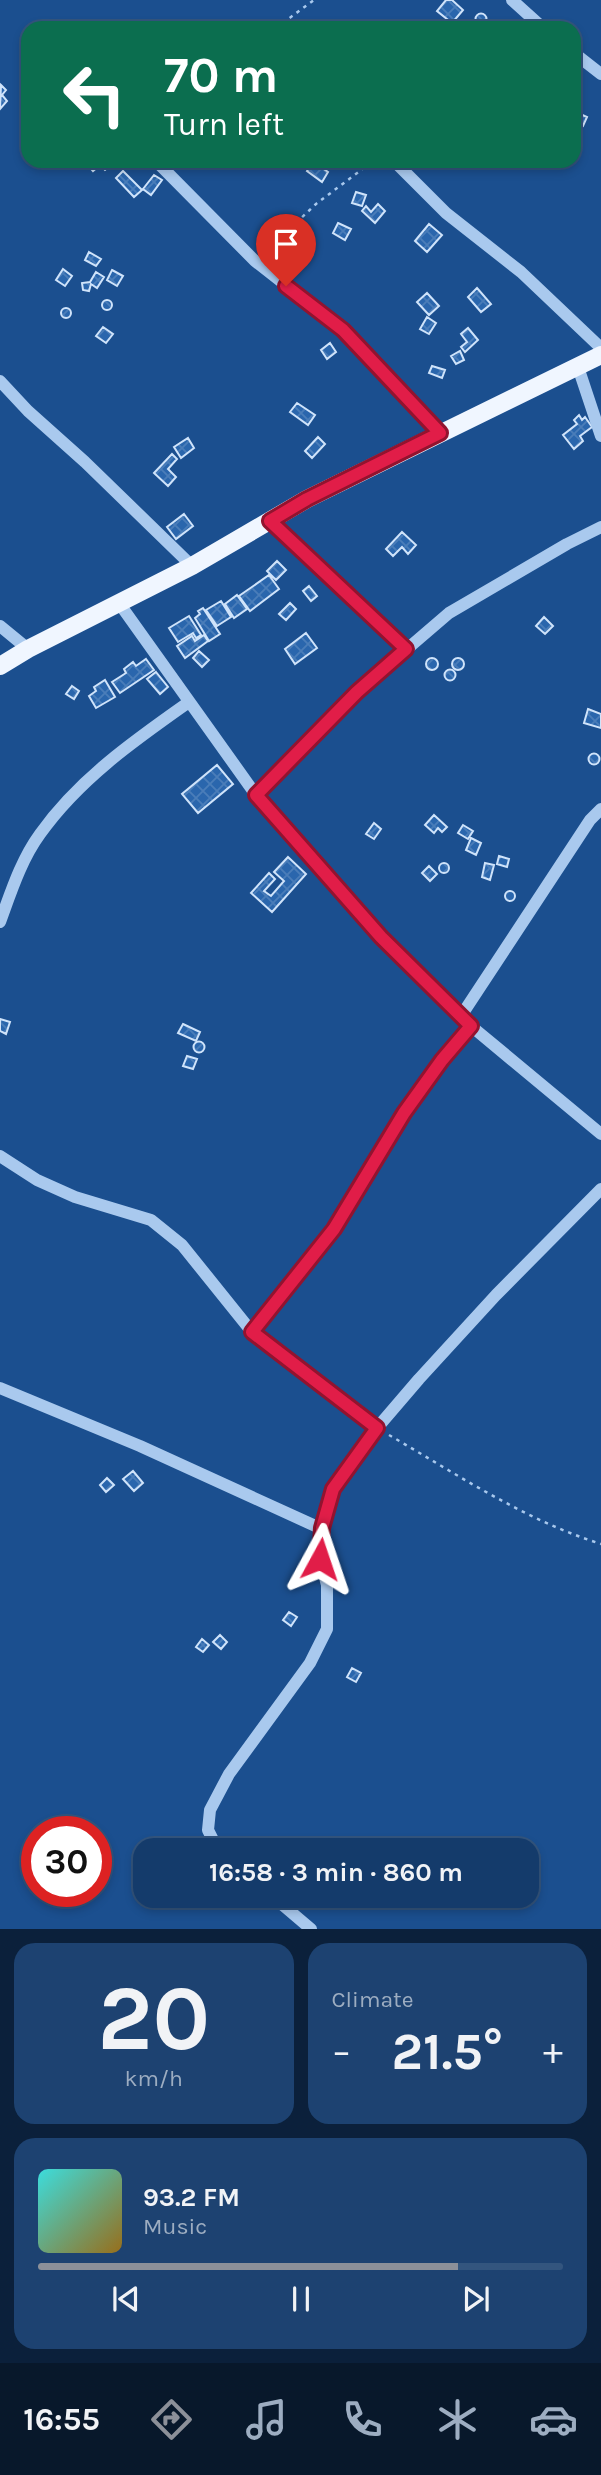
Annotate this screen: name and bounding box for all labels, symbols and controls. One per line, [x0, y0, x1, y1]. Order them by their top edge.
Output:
text: 70 m [164, 47, 278, 104]
icon: left [49, 49, 140, 140]
text: Turn left [164, 106, 284, 143]
pin [256, 214, 316, 286]
icon: arrive [267, 225, 305, 263]
position arrow [283, 1522, 357, 1596]
speed limit sign: 30 [21, 1816, 112, 1907]
text: 16:58 · 3 min · 860 m [209, 1857, 463, 1888]
text: 20 [97, 1966, 210, 2072]
text: Climate [332, 1986, 414, 2013]
text: 21.5° [391, 2021, 503, 2082]
text: − [332, 2029, 351, 2074]
text: + [543, 2029, 563, 2074]
text: km/h [125, 2065, 183, 2092]
text: 93.2 FM [143, 2182, 240, 2213]
text: Music [143, 2213, 207, 2240]
icon: previous [107, 2280, 145, 2318]
icon: pause [282, 2280, 320, 2318]
icon: next [457, 2280, 495, 2318]
icon: directions [147, 2395, 196, 2444]
icon: music [242, 2395, 291, 2444]
icon: phone [338, 2395, 387, 2444]
icon: climate [433, 2395, 482, 2444]
icon: car [529, 2395, 578, 2444]
text: 16:55 [23, 2401, 100, 2438]

